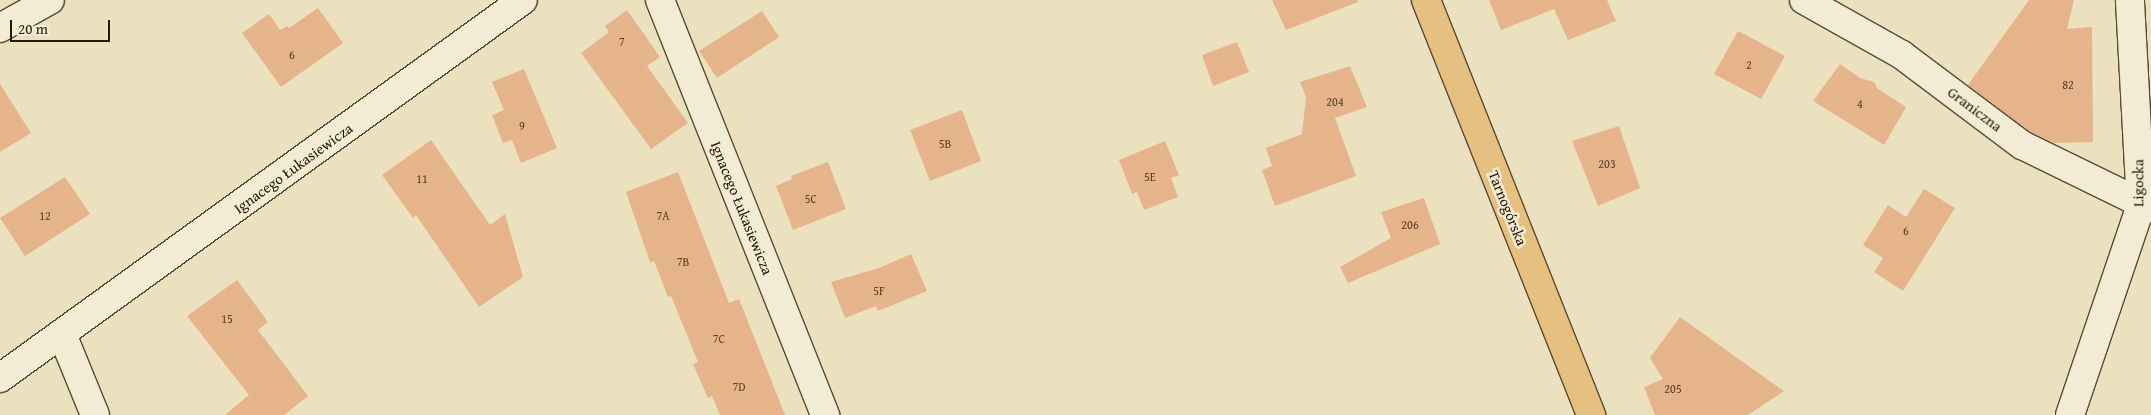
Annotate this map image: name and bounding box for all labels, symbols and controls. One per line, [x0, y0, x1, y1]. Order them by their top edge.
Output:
scale bar [12, 10, 112, 42]
text: 20 m [18, 18, 48, 39]
house number: 7 [619, 35, 625, 49]
house number: 6 [289, 48, 295, 62]
house number: 2 [1746, 58, 1752, 72]
house number: 82 [2062, 78, 2074, 92]
street label: Graniczna [1944, 83, 2006, 135]
house number: 204 [1326, 95, 1344, 109]
house number: 4 [1857, 97, 1863, 111]
street label: Ignacego Łukasiewicza [230, 119, 356, 217]
house number: 9 [519, 119, 525, 133]
house number: 5B [939, 137, 951, 151]
street label: Ignacego Łukasiewicza [707, 139, 777, 277]
house number: 203 [1598, 157, 1616, 171]
street label: Ligocka [2129, 159, 2147, 207]
street label: Tarnogórska [1485, 168, 1531, 248]
house number: 5E [1144, 170, 1156, 184]
house number: 11 [416, 172, 428, 186]
house number: 5C [805, 192, 817, 206]
house number: 12 [39, 209, 51, 223]
house number: 7A [656, 209, 670, 223]
house number: 206 [1401, 218, 1419, 232]
house number: 6 [1903, 224, 1909, 238]
house number: 7B [677, 255, 689, 269]
house number: 5F [873, 284, 885, 298]
house number: 15 [221, 312, 233, 326]
house number: 7C [713, 332, 725, 346]
house number: 7D [732, 380, 746, 394]
house number: 205 [1664, 382, 1682, 396]

